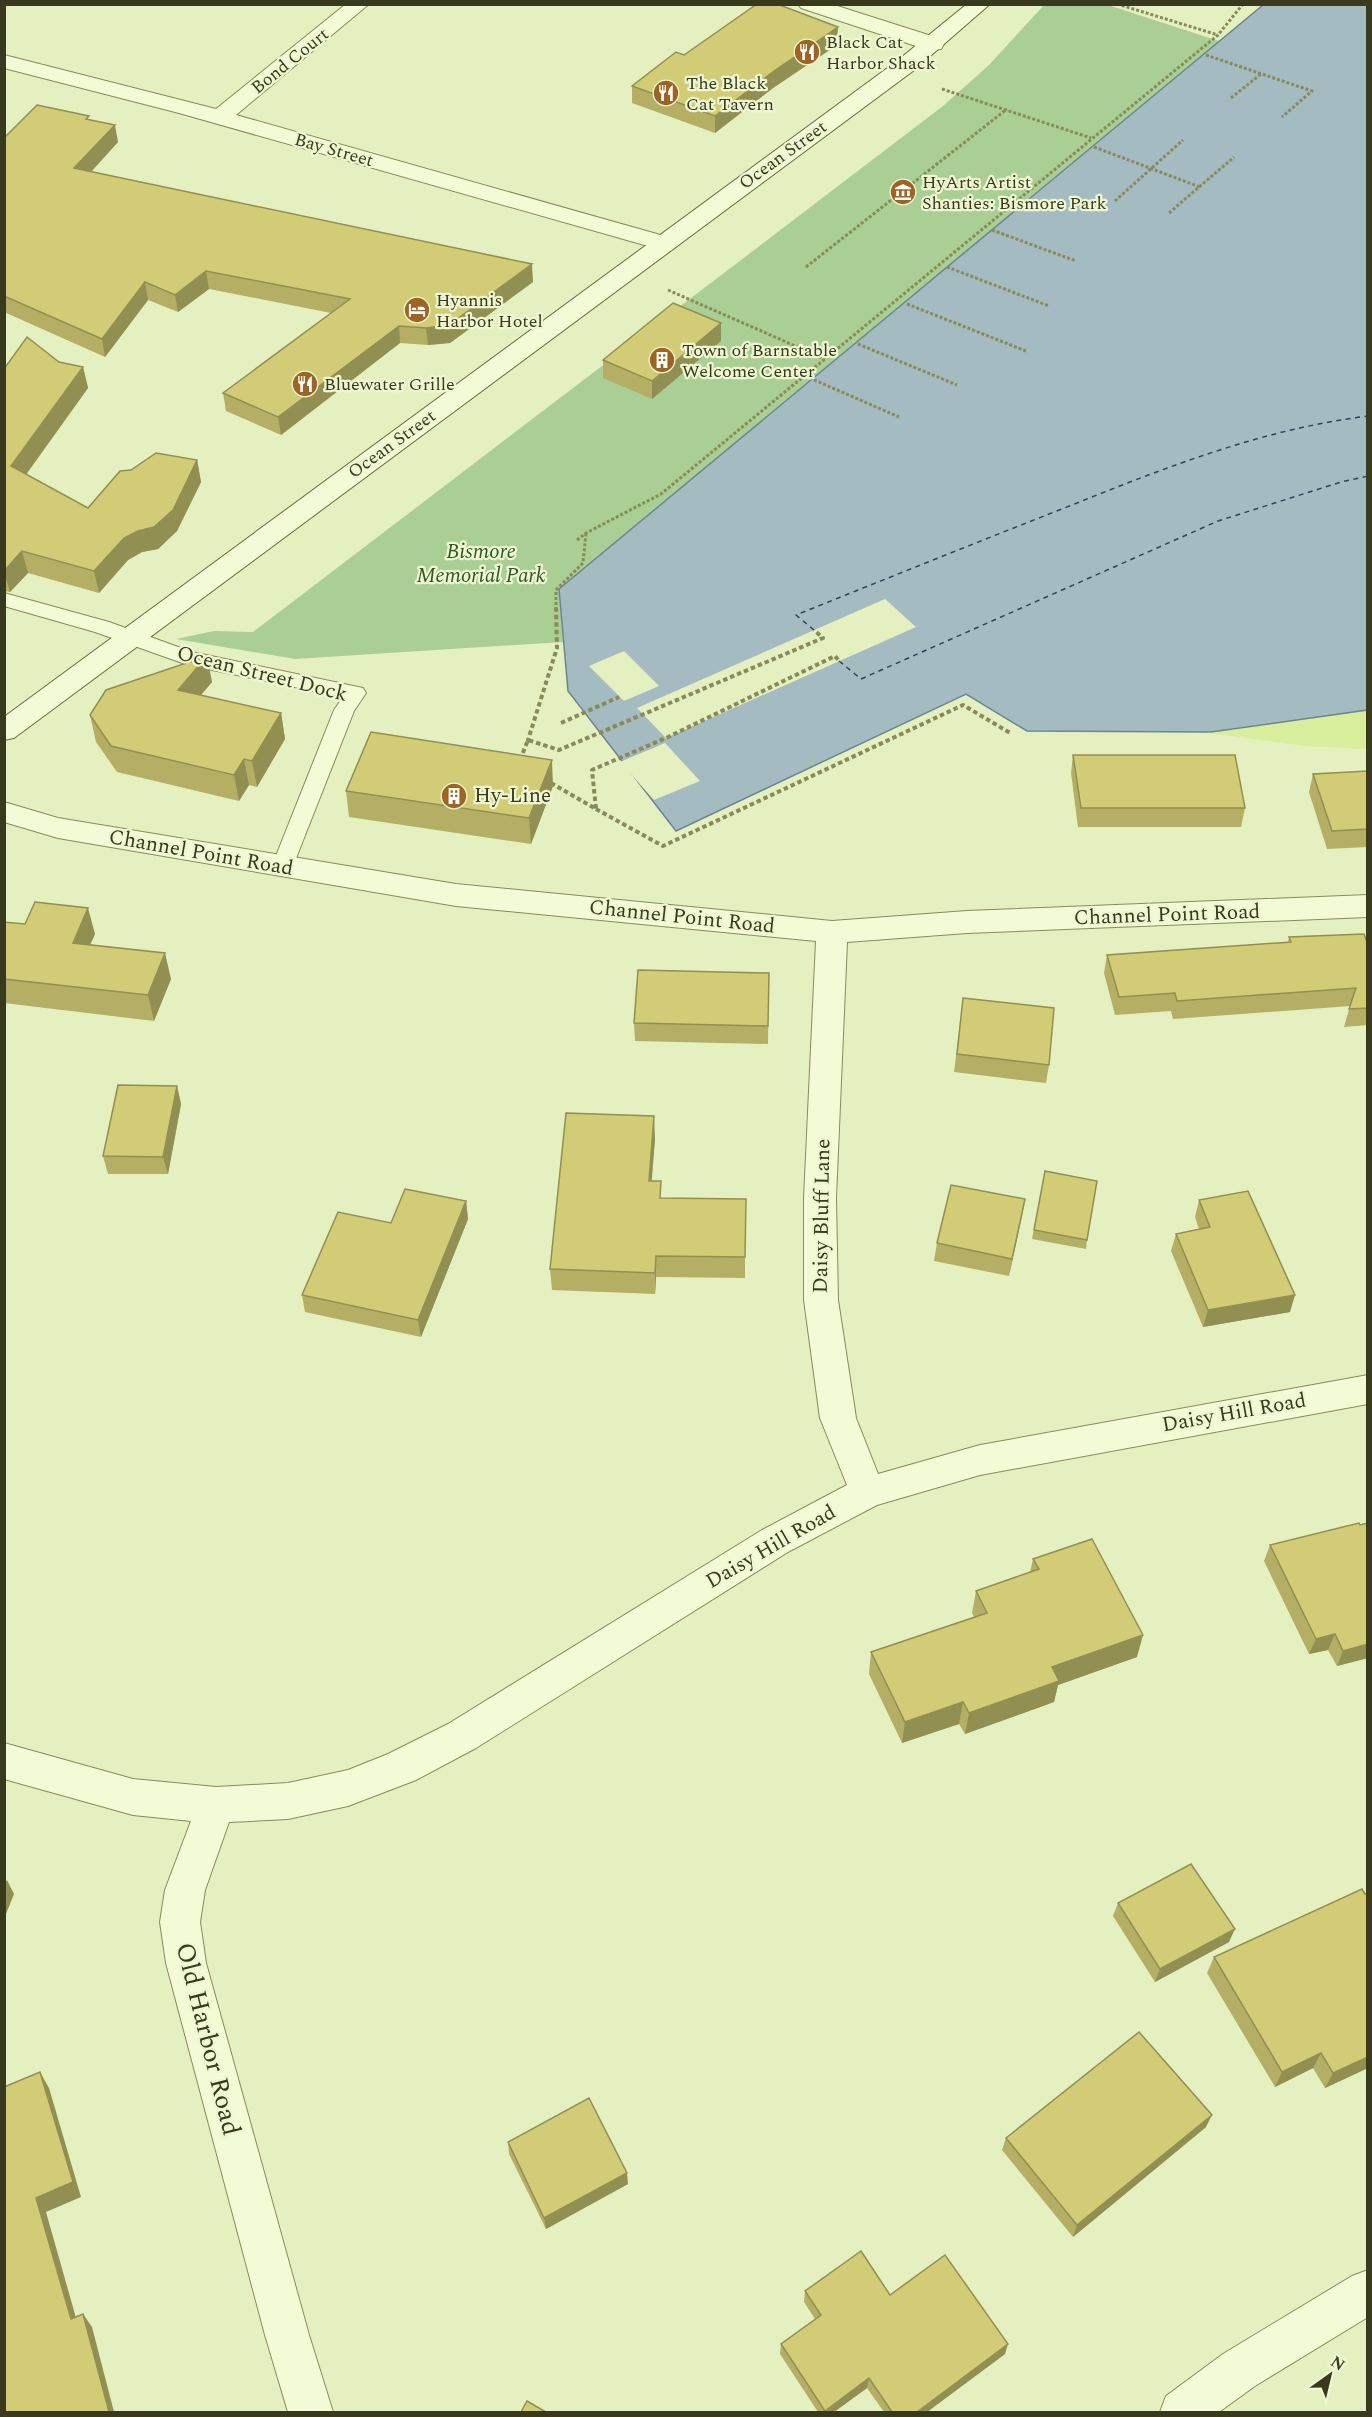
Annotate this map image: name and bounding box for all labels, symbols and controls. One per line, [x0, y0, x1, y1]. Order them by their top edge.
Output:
street label: Bond Court [245, 21, 335, 101]
place label: Black Cat Harbor Shack [826, 29, 935, 77]
restaurant icon: Black Cat Harbor Shack [792, 37, 822, 67]
place label: The Black Cat Tavern [686, 70, 774, 118]
restaurant icon: The Black Cat Tavern [651, 78, 681, 108]
street label: Ocean Street [733, 114, 833, 196]
street label: Bay Street [291, 126, 377, 174]
place label: HyArts Artist Shanties: Bismore Park [922, 169, 1107, 217]
museum icon: HyArts Artist Shanties: Bismore Park [888, 177, 918, 207]
place label: Hyannis Harbor Hotel [436, 287, 543, 335]
hotel icon: Hyannis Harbor Hotel [402, 295, 432, 325]
place label: Town of Barnstable Welcome Center [682, 337, 837, 385]
building icon: Town of Barnstable Welcome Center [647, 345, 677, 375]
restaurant icon: Bluewater Grille [290, 369, 320, 399]
place label: Bluewater Grille [324, 371, 455, 398]
street label: Ocean Street [342, 403, 442, 485]
park label: Bismore Memorial Park [416, 536, 546, 592]
street label: Ocean Street Dock [173, 637, 351, 711]
place label: Hy-Line [474, 780, 551, 812]
building icon: Hy-Line [439, 781, 469, 811]
street label: Channel Point Road [106, 821, 296, 885]
street label: Channel Point Road [587, 891, 777, 943]
street label: Channel Point Road [1073, 896, 1261, 934]
street label: Daisy Bluff Lane [805, 1138, 839, 1294]
street label: Daisy Hill Road [1159, 1385, 1309, 1441]
street label: Daisy Hill Road [700, 1497, 842, 1597]
street label: Old Harbor Road [165, 1938, 251, 2140]
north arrow [1300, 2345, 1360, 2405]
text: N [1326, 2350, 1350, 2377]

